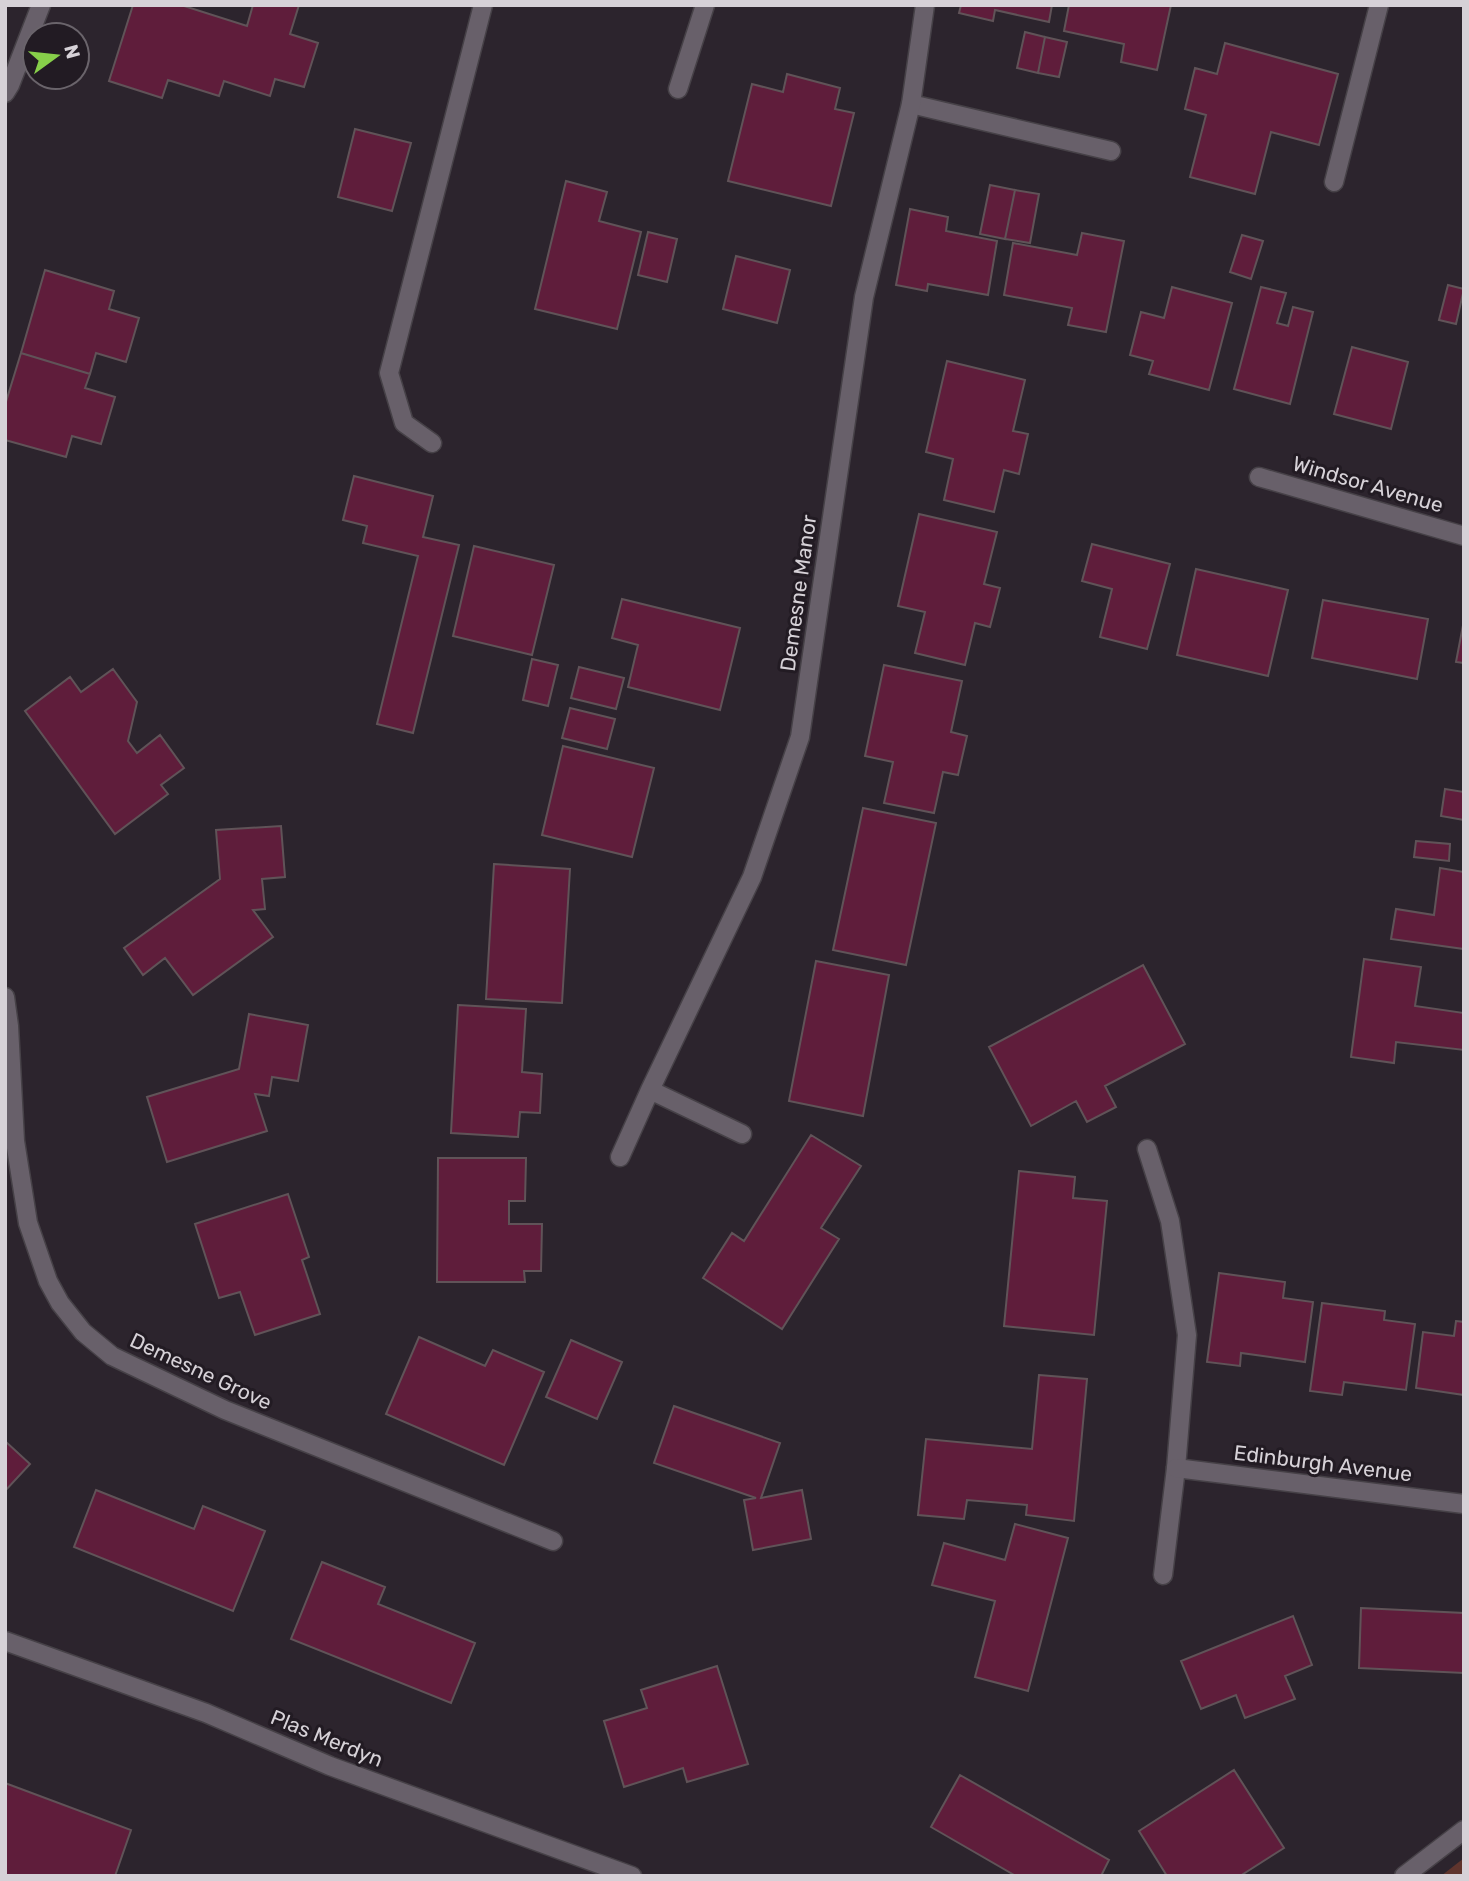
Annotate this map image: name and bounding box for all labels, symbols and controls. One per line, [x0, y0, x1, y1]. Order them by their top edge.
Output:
north arrow [21, 21, 91, 91]
text: N [59, 42, 85, 61]
street label: Windsor Avenue [1290, 451, 1446, 517]
street label: Demesne Manor [775, 513, 821, 673]
street label: Demesne Grove [126, 1327, 276, 1415]
street label: Edinburgh Avenue [1233, 1440, 1413, 1486]
street label: Plas Merdyn [267, 1704, 387, 1772]

